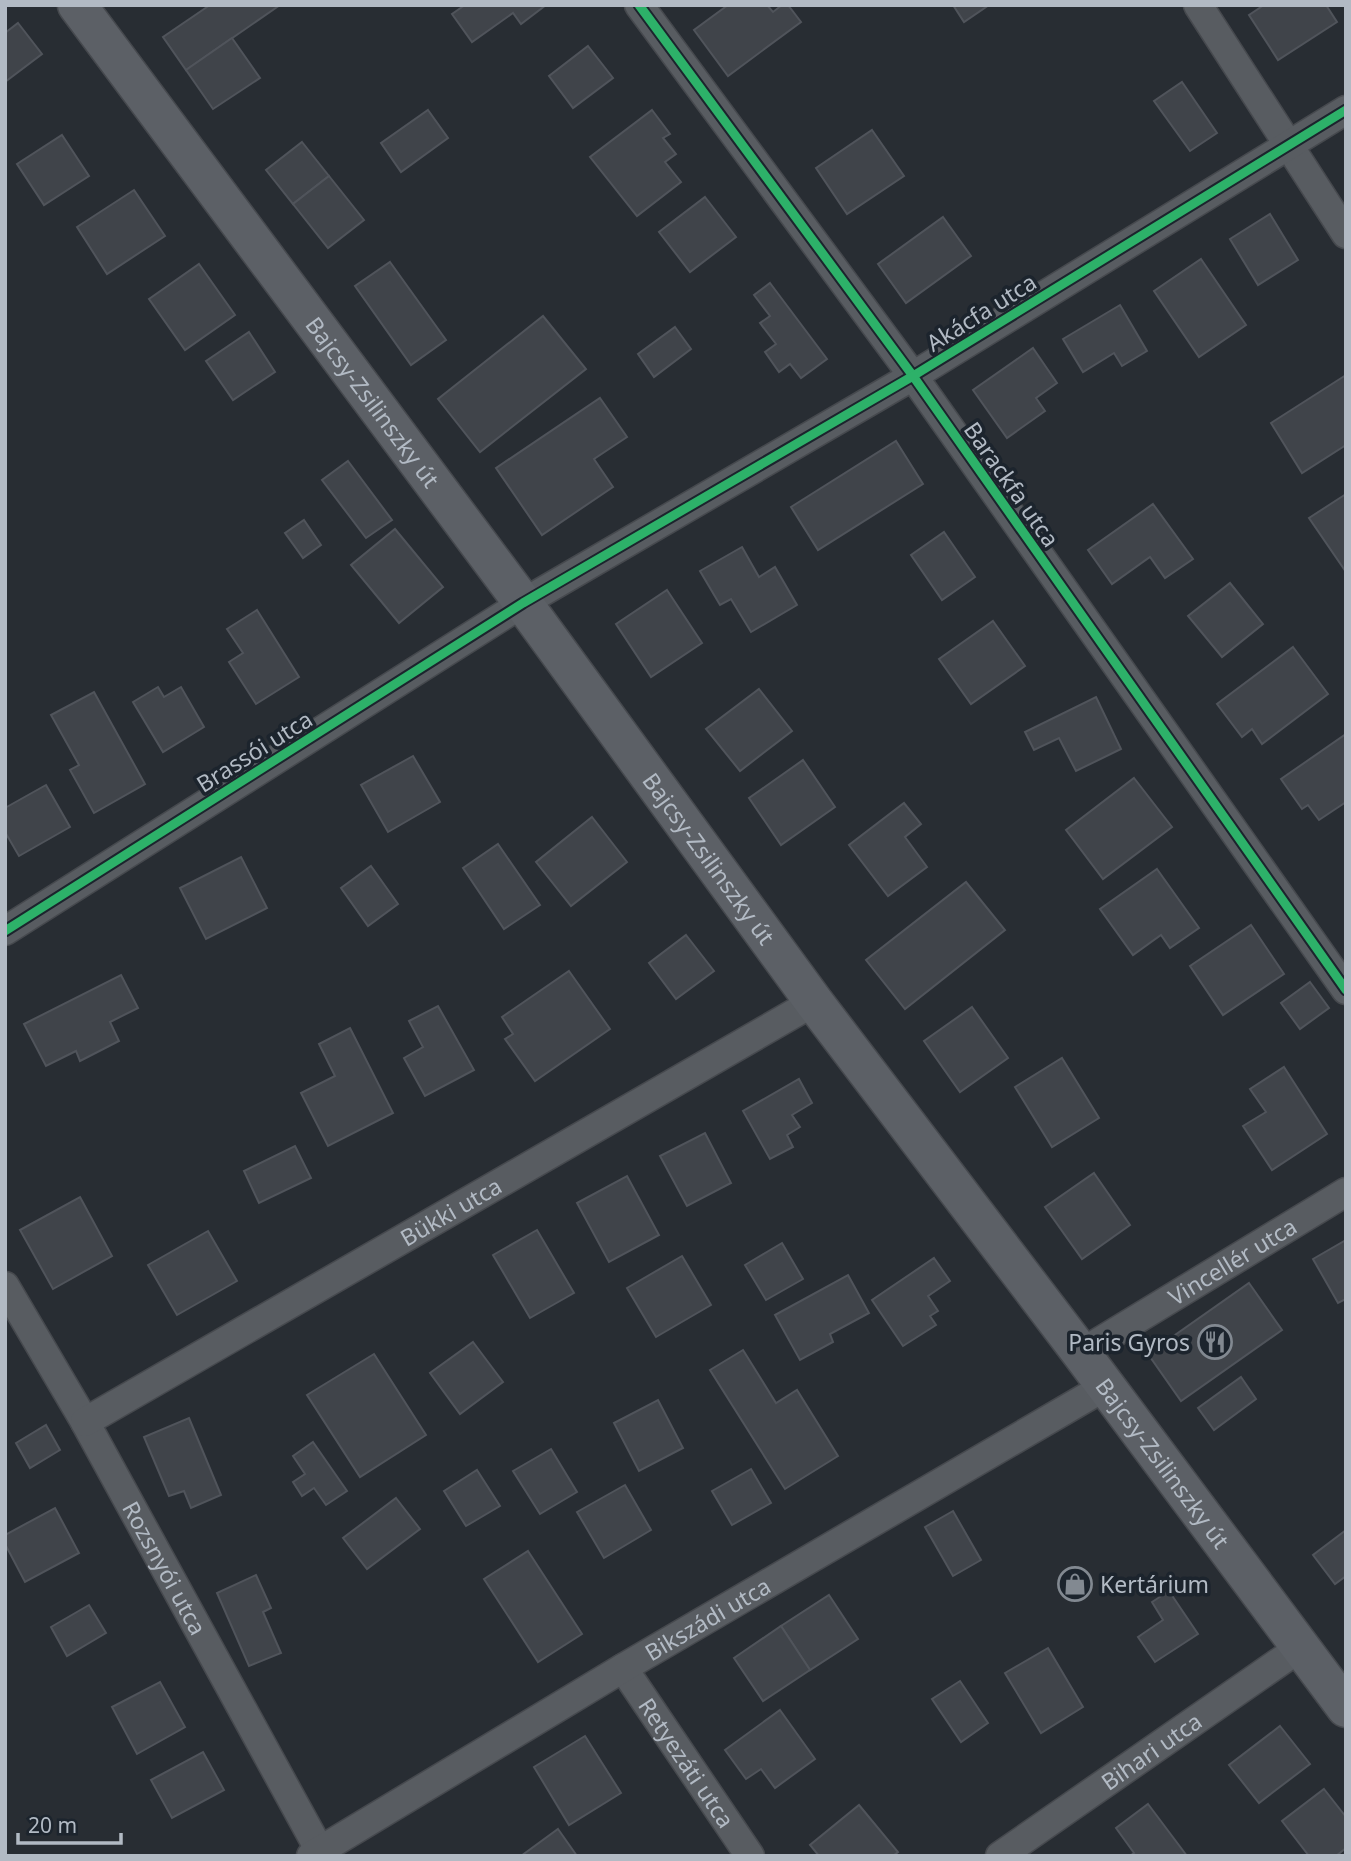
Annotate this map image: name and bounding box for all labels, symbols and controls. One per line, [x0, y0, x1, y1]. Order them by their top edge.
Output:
street label: Akácfa utca [920, 266, 1042, 358]
street label: Bajcsy-Zsilinszky út [299, 310, 447, 494]
street label: Barackfa utca [957, 415, 1067, 553]
street label: Brassói utca [190, 703, 318, 799]
street label: Bajcsy-Zsilinszky út [636, 766, 783, 951]
street label: Bükki utca [394, 1169, 507, 1253]
street label: Vincellér utca [1162, 1210, 1302, 1312]
restaurant icon: Paris Gyros [1196, 1323, 1234, 1361]
place label: Paris Gyros [1068, 1326, 1190, 1358]
street label: Bajcsy-Zsilinszky út [1089, 1371, 1237, 1555]
street label: Rozsnyói utca [115, 1495, 214, 1640]
shop icon: Kertárium [1056, 1565, 1094, 1603]
place label: Kertárium [1100, 1568, 1209, 1600]
street label: Bikszádi utca [639, 1569, 776, 1668]
street label: Retyezáti utca [631, 1691, 742, 1834]
street label: Bihari utca [1094, 1705, 1208, 1797]
scale bar [18, 1801, 121, 1845]
text: 20 m [28, 1811, 77, 1839]

